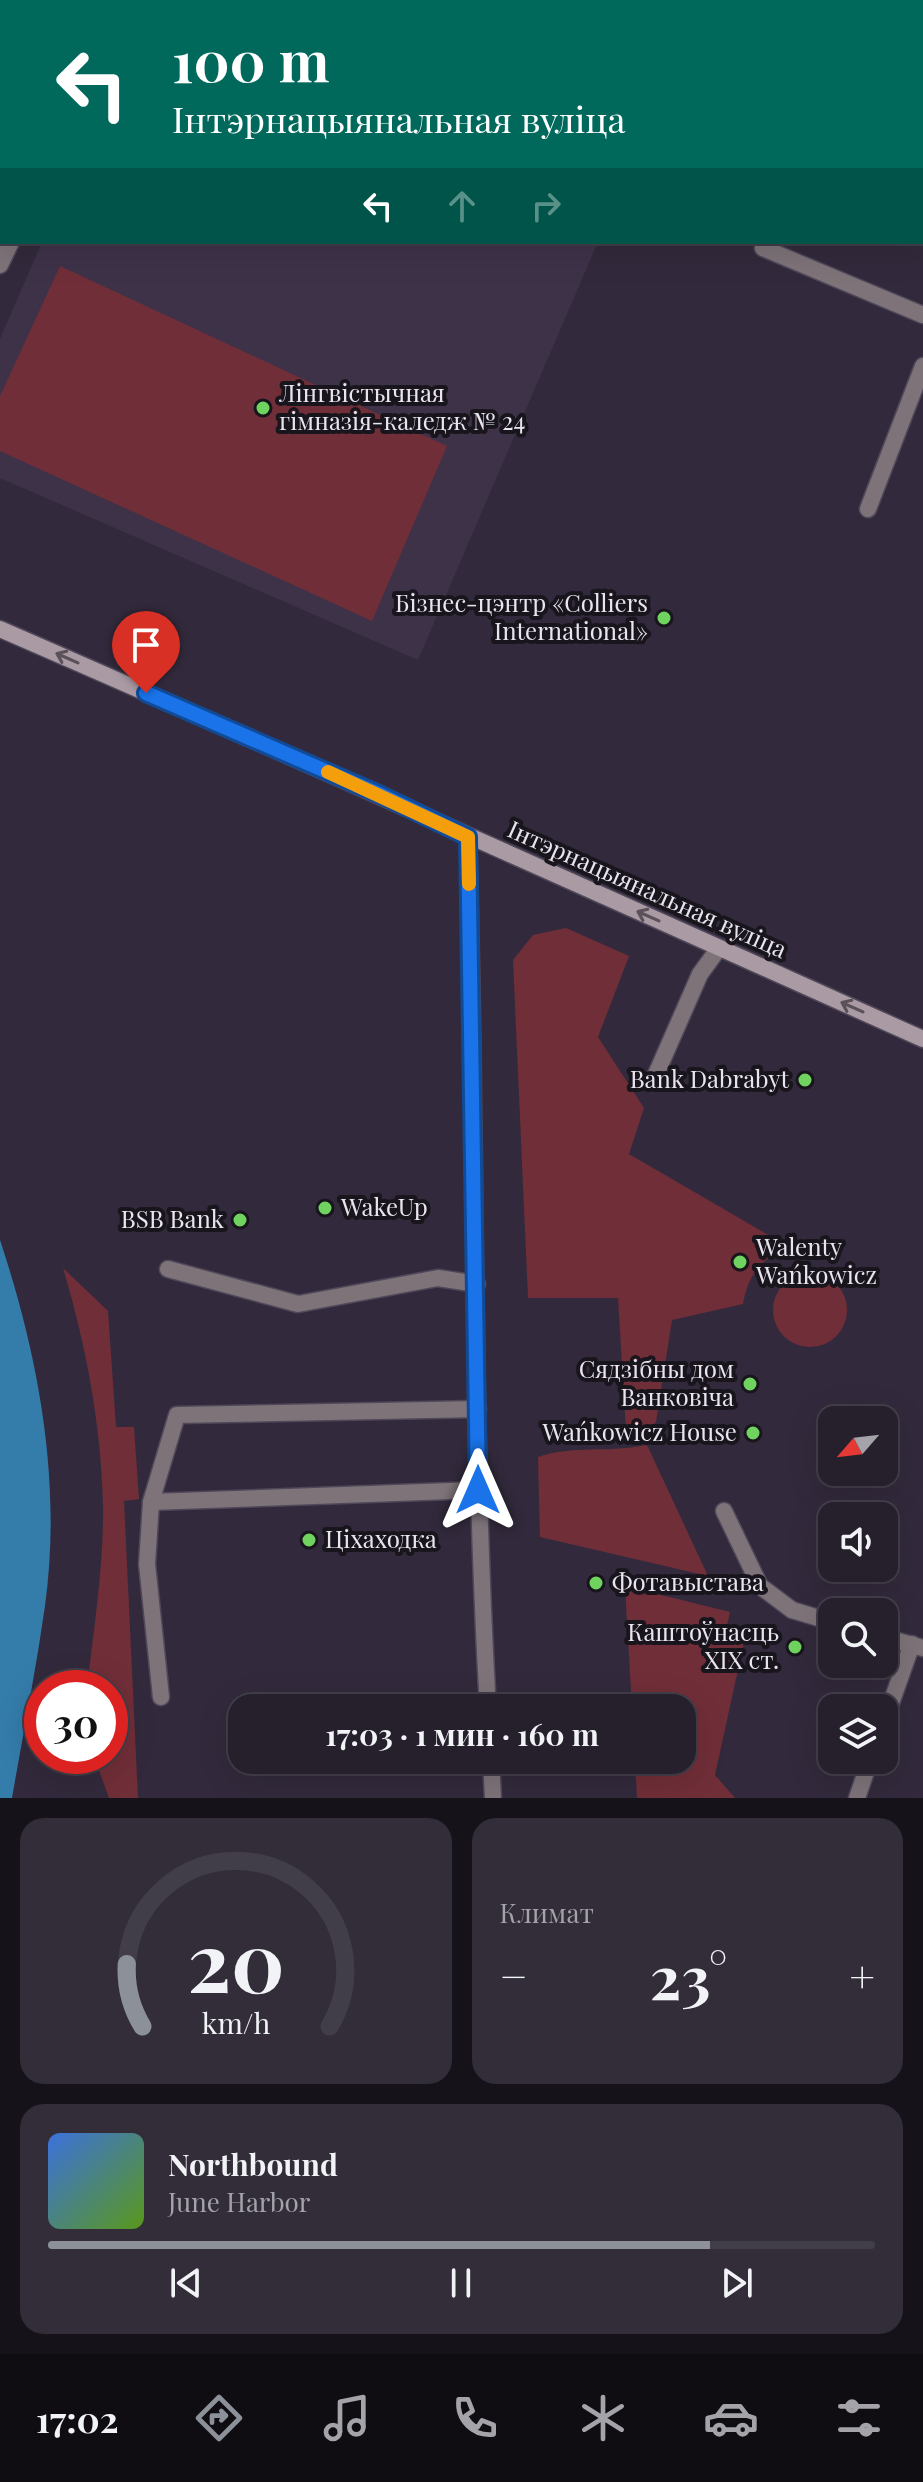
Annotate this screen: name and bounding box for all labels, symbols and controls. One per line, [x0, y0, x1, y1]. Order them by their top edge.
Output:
text: 100 m [172, 22, 329, 97]
icon: left [40, 32, 144, 136]
text: Інтэрнацыянальная вуліца [172, 94, 625, 142]
icon: left [356, 184, 400, 228]
icon: ahead [440, 184, 484, 228]
icon: right [524, 184, 568, 228]
place label: Лінгвістычная гімназія-каледж № 24 [278, 376, 525, 436]
marker: Лінгвістычная гімназія-каледж № 24 [254, 399, 272, 417]
place label: Бізнес-цэнтр «Colliers International» [395, 586, 648, 646]
marker: Бізнес-цэнтр «Colliers International» [655, 609, 673, 627]
pin [112, 611, 180, 693]
icon: arrive [124, 623, 168, 667]
one-way arrow [55, 650, 79, 665]
street label: Інтэрнацыянальная вуліца [503, 812, 792, 964]
one-way arrow [636, 908, 661, 923]
one-way arrow [840, 998, 865, 1013]
place label: Bank Dabrabyt [630, 1062, 789, 1094]
marker: Bank Dabrabyt [796, 1071, 814, 1089]
place label: WakeUp [340, 1190, 428, 1222]
marker: WakeUp [316, 1199, 334, 1217]
place label: BSB Bank [121, 1202, 225, 1234]
marker: BSB Bank [231, 1211, 249, 1229]
place label: Walenty Wańkowicz [755, 1230, 877, 1290]
marker: Walenty Wańkowicz [731, 1253, 749, 1271]
place label: Сядзібны дом Ванковіча [579, 1352, 734, 1412]
marker: Сядзібны дом Ванковіча [741, 1375, 759, 1393]
north arrow [818, 1406, 898, 1486]
map controls [818, 1406, 898, 1774]
place label: Wańkowicz House [541, 1415, 737, 1447]
marker: Wańkowicz House [744, 1424, 762, 1442]
position arrow [436, 1448, 520, 1532]
button: sound [818, 1502, 898, 1582]
place label: Ціхаходка [325, 1522, 437, 1554]
marker: Ціхаходка [300, 1531, 318, 1549]
place label: Фотавыстава [612, 1565, 764, 1597]
marker: Фотавыстава [587, 1574, 605, 1592]
button: search [818, 1598, 898, 1678]
place label: Каштоўнасць XIX ст. [627, 1615, 779, 1675]
marker: Каштоўнасць XIX ст. [786, 1638, 804, 1656]
speed limit sign: 30 [24, 1670, 128, 1774]
button: layers [818, 1694, 898, 1774]
text: 17:03 · 1 мин · 160 m [325, 1714, 599, 1754]
text: Климат [500, 1895, 594, 1930]
text: 20 [187, 1903, 284, 2014]
text: 23° [650, 1935, 727, 2015]
text: − [500, 1945, 528, 2004]
text: + [849, 1945, 875, 2004]
text: km/h [201, 2003, 270, 2041]
text: Northbound [168, 2144, 338, 2184]
text: June Harbor [168, 2184, 310, 2219]
icon: previous [164, 2261, 208, 2305]
icon: pause [439, 2261, 483, 2305]
icon: next [715, 2261, 759, 2305]
icon: directions [191, 2390, 247, 2446]
icon: music [319, 2390, 375, 2446]
icon: phone [447, 2390, 503, 2446]
icon: climate [575, 2390, 631, 2446]
icon: car [703, 2390, 759, 2446]
icon: filters [831, 2390, 887, 2446]
text: 17:02 [36, 2394, 119, 2442]

